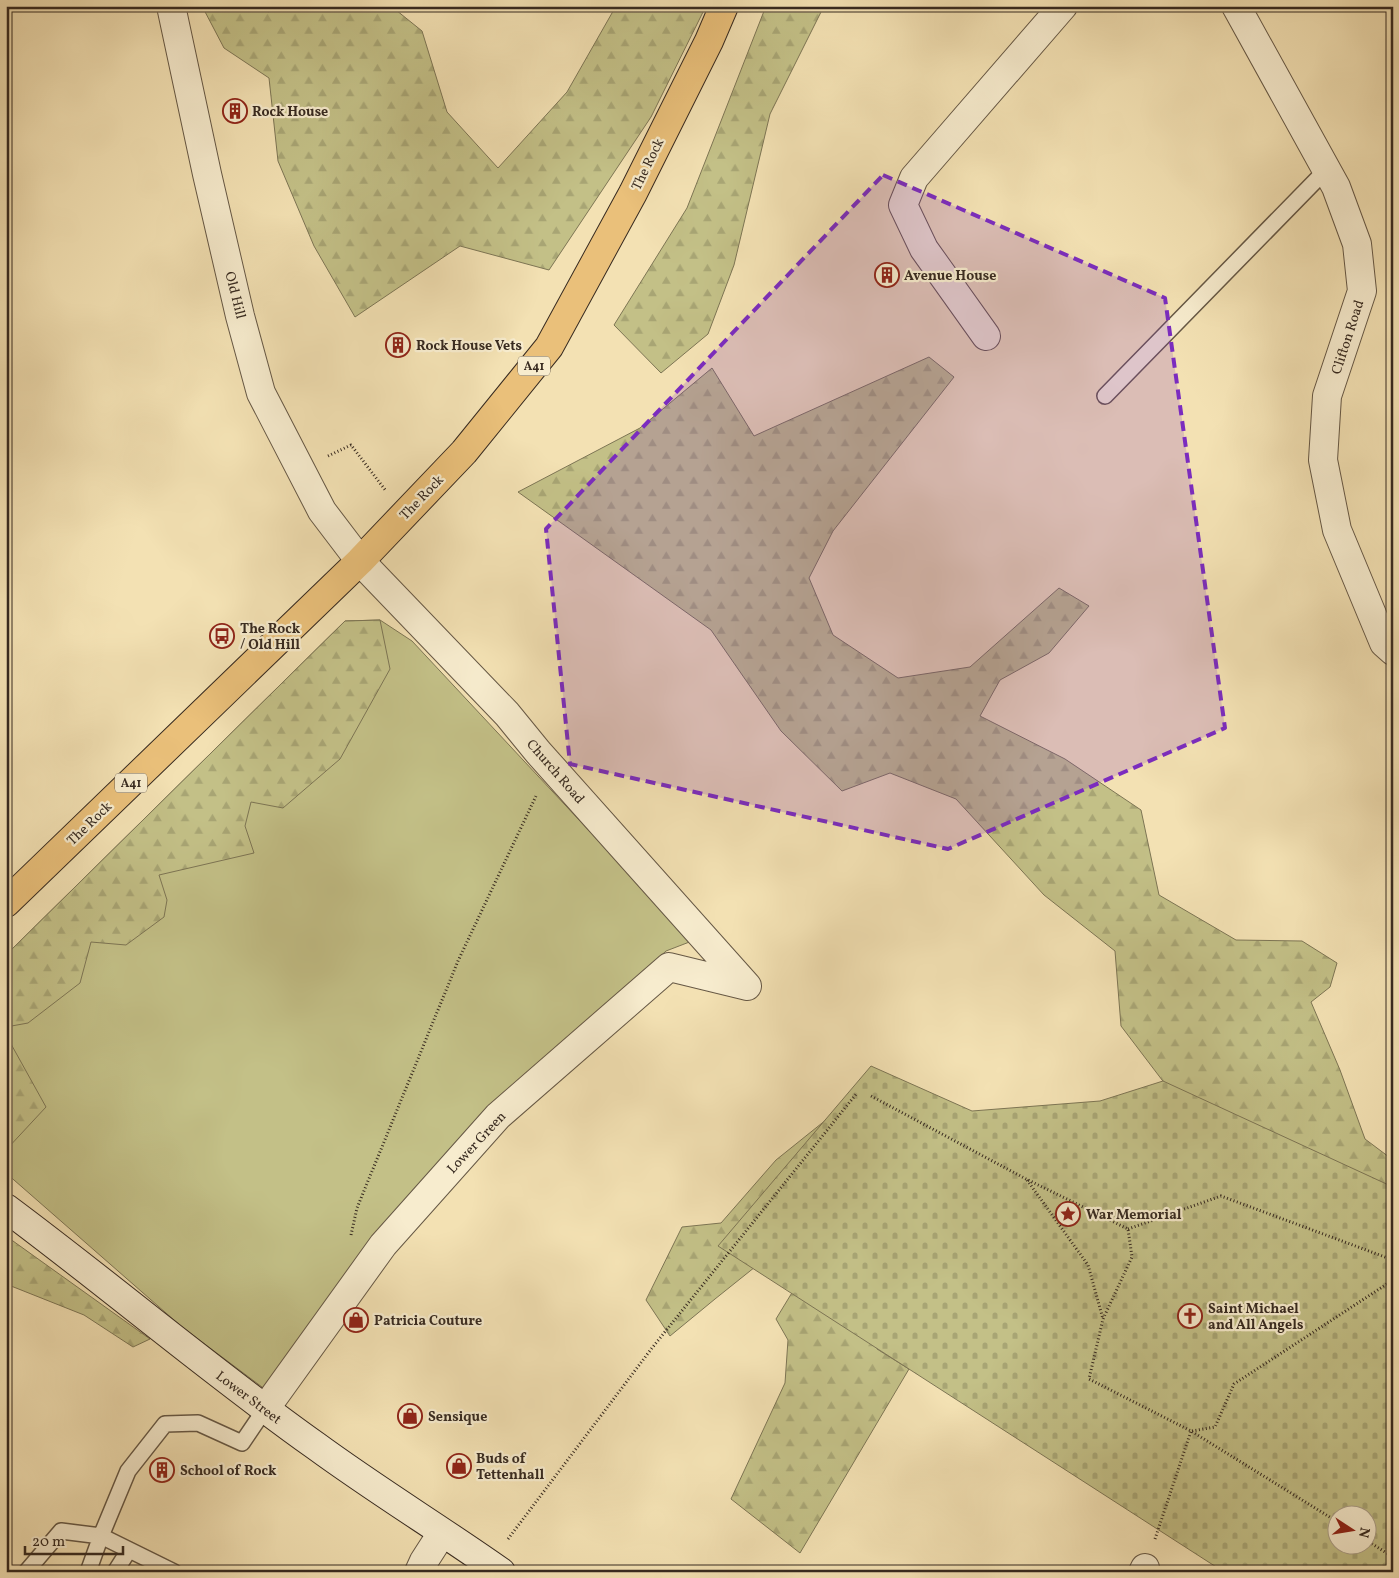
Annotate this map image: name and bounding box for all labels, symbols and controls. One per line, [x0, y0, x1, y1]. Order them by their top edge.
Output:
building icon: Rock House [222, 98, 248, 124]
place label: Rock House [252, 103, 328, 122]
street label: The Rock [628, 135, 669, 194]
building icon: Avenue House [874, 262, 900, 288]
place label: Avenue House [904, 267, 996, 286]
street label: Old Hill [219, 270, 250, 321]
street label: Clifton Road [1327, 298, 1369, 377]
building icon: Rock House Vets [385, 332, 411, 358]
place label: Rock House Vets [416, 337, 522, 356]
road number: A41 [518, 356, 550, 376]
street label: The Rock [396, 471, 449, 525]
place label: The Rock / Old Hill [240, 620, 301, 655]
bus stop icon: The Rock / Old Hill [209, 623, 235, 649]
street label: Church Road [521, 736, 588, 808]
road number: A41 [115, 774, 147, 792]
street label: The Rock [63, 798, 117, 850]
street label: Lower Green [443, 1108, 511, 1178]
place icon: War Memorial [1055, 1201, 1081, 1227]
place label: War Memorial [1086, 1206, 1182, 1225]
place label: Saint Michael and All Angels [1208, 1300, 1303, 1335]
church icon: Saint Michael and All Angels [1177, 1303, 1203, 1329]
shop icon: Patricia Couture [343, 1307, 369, 1333]
place label: Patricia Couture [374, 1312, 482, 1331]
street label: Lower Street [211, 1367, 285, 1429]
shop icon: Sensique [397, 1403, 423, 1429]
place label: Sensique [428, 1408, 487, 1427]
place label: Buds of Tettenhall [476, 1450, 544, 1485]
shop icon: Buds of Tettenhall [446, 1453, 472, 1479]
building icon: School of Rock [149, 1457, 175, 1483]
place label: School of Rock [180, 1462, 277, 1481]
north arrow [1326, 1506, 1376, 1556]
scale bar [25, 1523, 122, 1555]
text: N [1353, 1525, 1374, 1539]
text: 20 m [32, 1532, 65, 1553]

